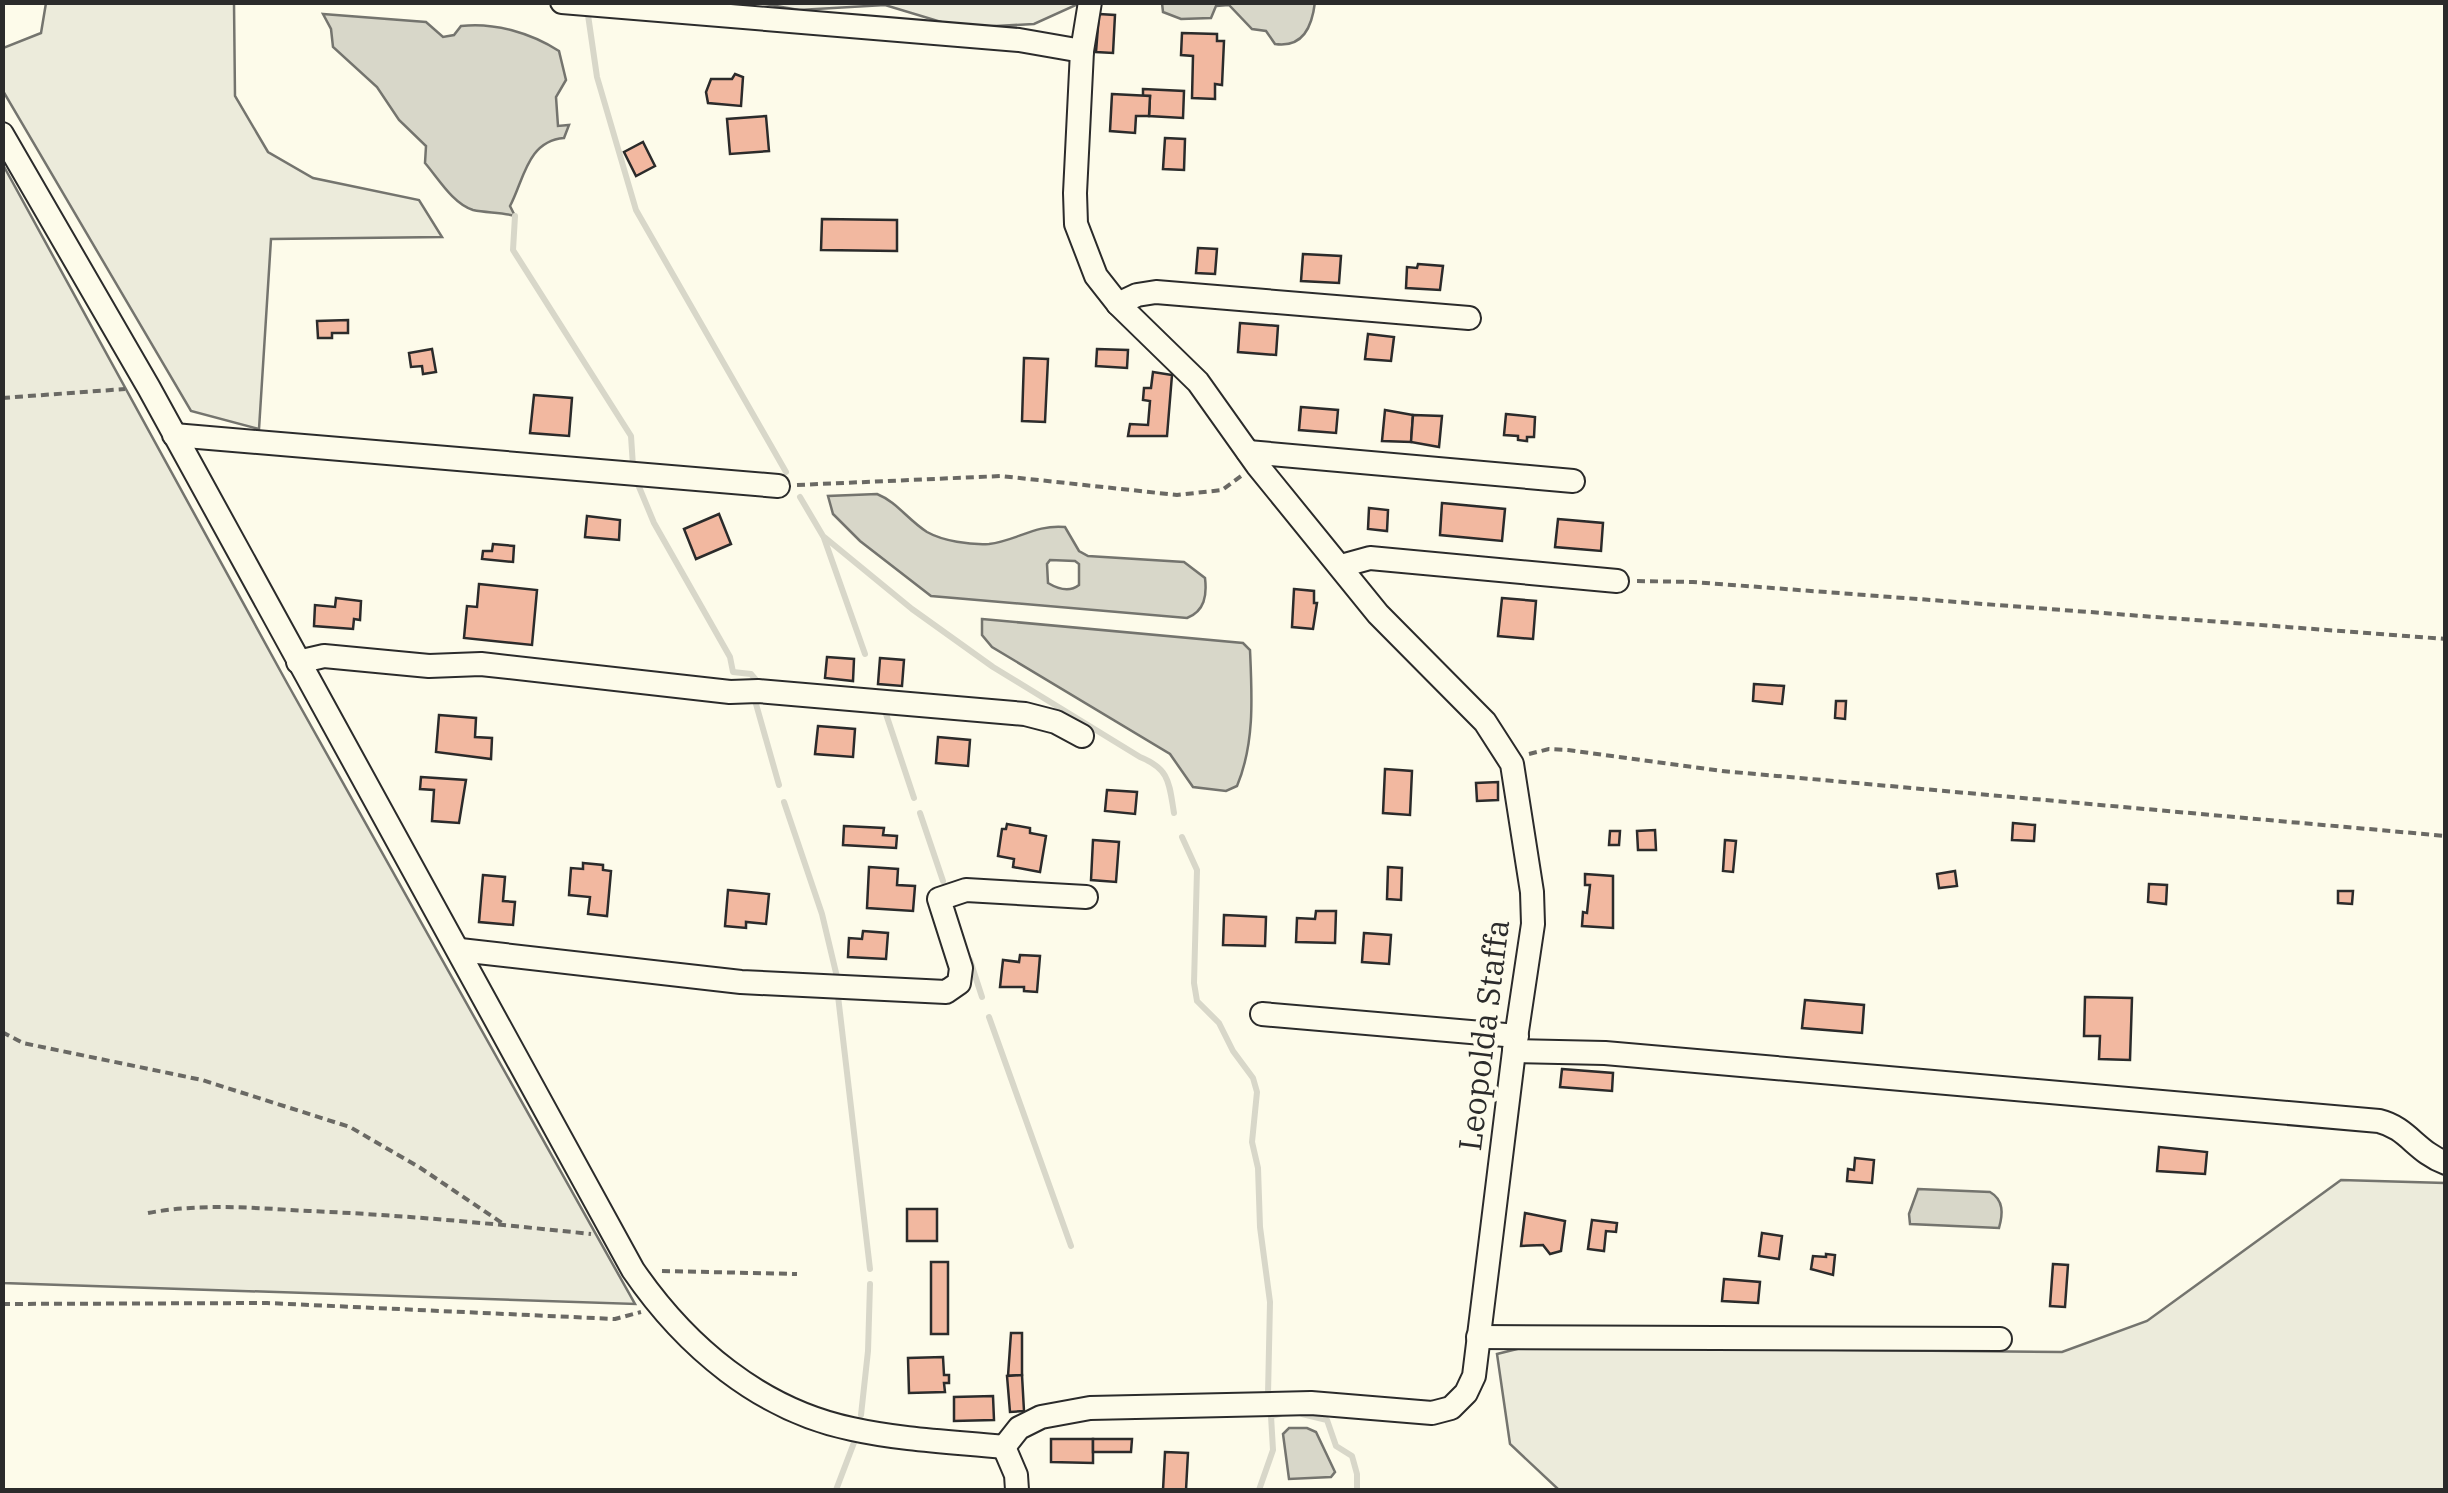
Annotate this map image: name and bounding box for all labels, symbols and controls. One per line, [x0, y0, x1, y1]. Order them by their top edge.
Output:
street label: Leopolda Staffa [1448, 917, 1518, 1153]

